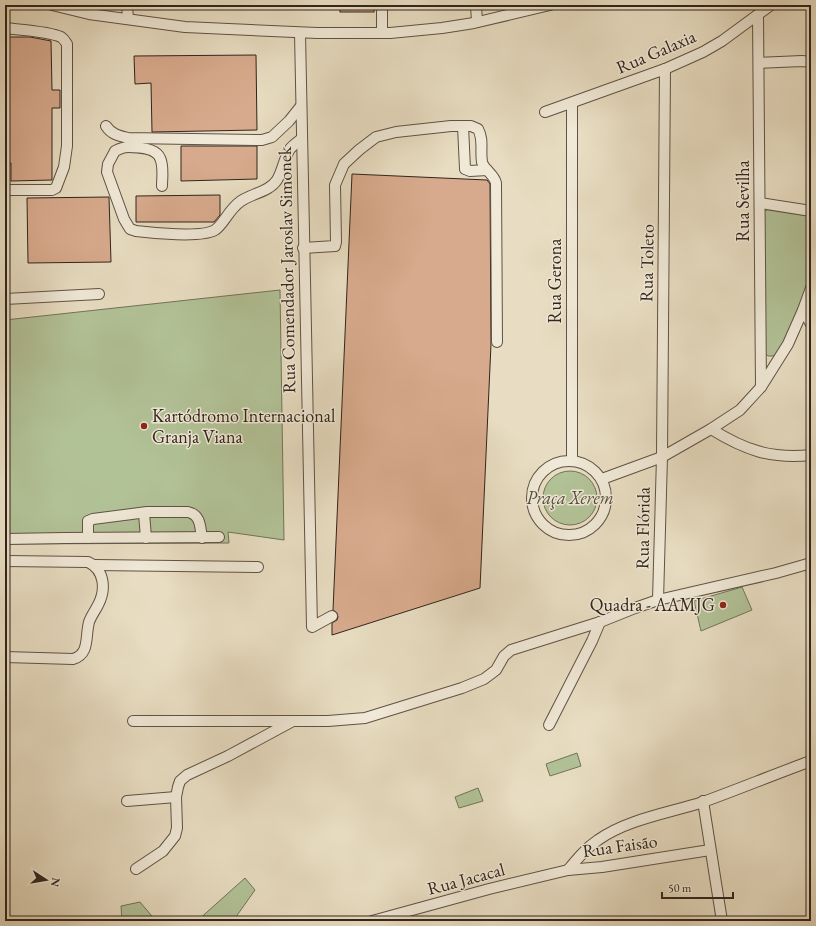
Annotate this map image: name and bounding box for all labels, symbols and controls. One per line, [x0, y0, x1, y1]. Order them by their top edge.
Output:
street label: Rua Galaxia [613, 24, 700, 79]
street label: Rua Comendador Jaroslav Simonek [273, 146, 300, 393]
street label: Rua Sevilha [731, 159, 754, 242]
street label: Rua Toleto [634, 224, 659, 302]
street label: Rua Gerona [543, 238, 566, 323]
place label: Kartódromo Internacional Granja Viana [152, 404, 335, 448]
marker: Kartódromo Internacional Granja Viana [139, 421, 149, 431]
park label: Praça Xerem [526, 486, 614, 510]
street label: Rua Flórida [630, 486, 655, 569]
place label: Quadra - AAMJG [590, 593, 715, 616]
marker: Quadra - AAMJG [718, 600, 728, 610]
street label: Rua Faisão [581, 829, 659, 862]
street label: Rua Jacacal [425, 857, 507, 900]
north arrow [26, 860, 66, 900]
scale bar [662, 874, 733, 900]
text: N [48, 876, 64, 888]
text: 50 m [668, 880, 692, 896]

